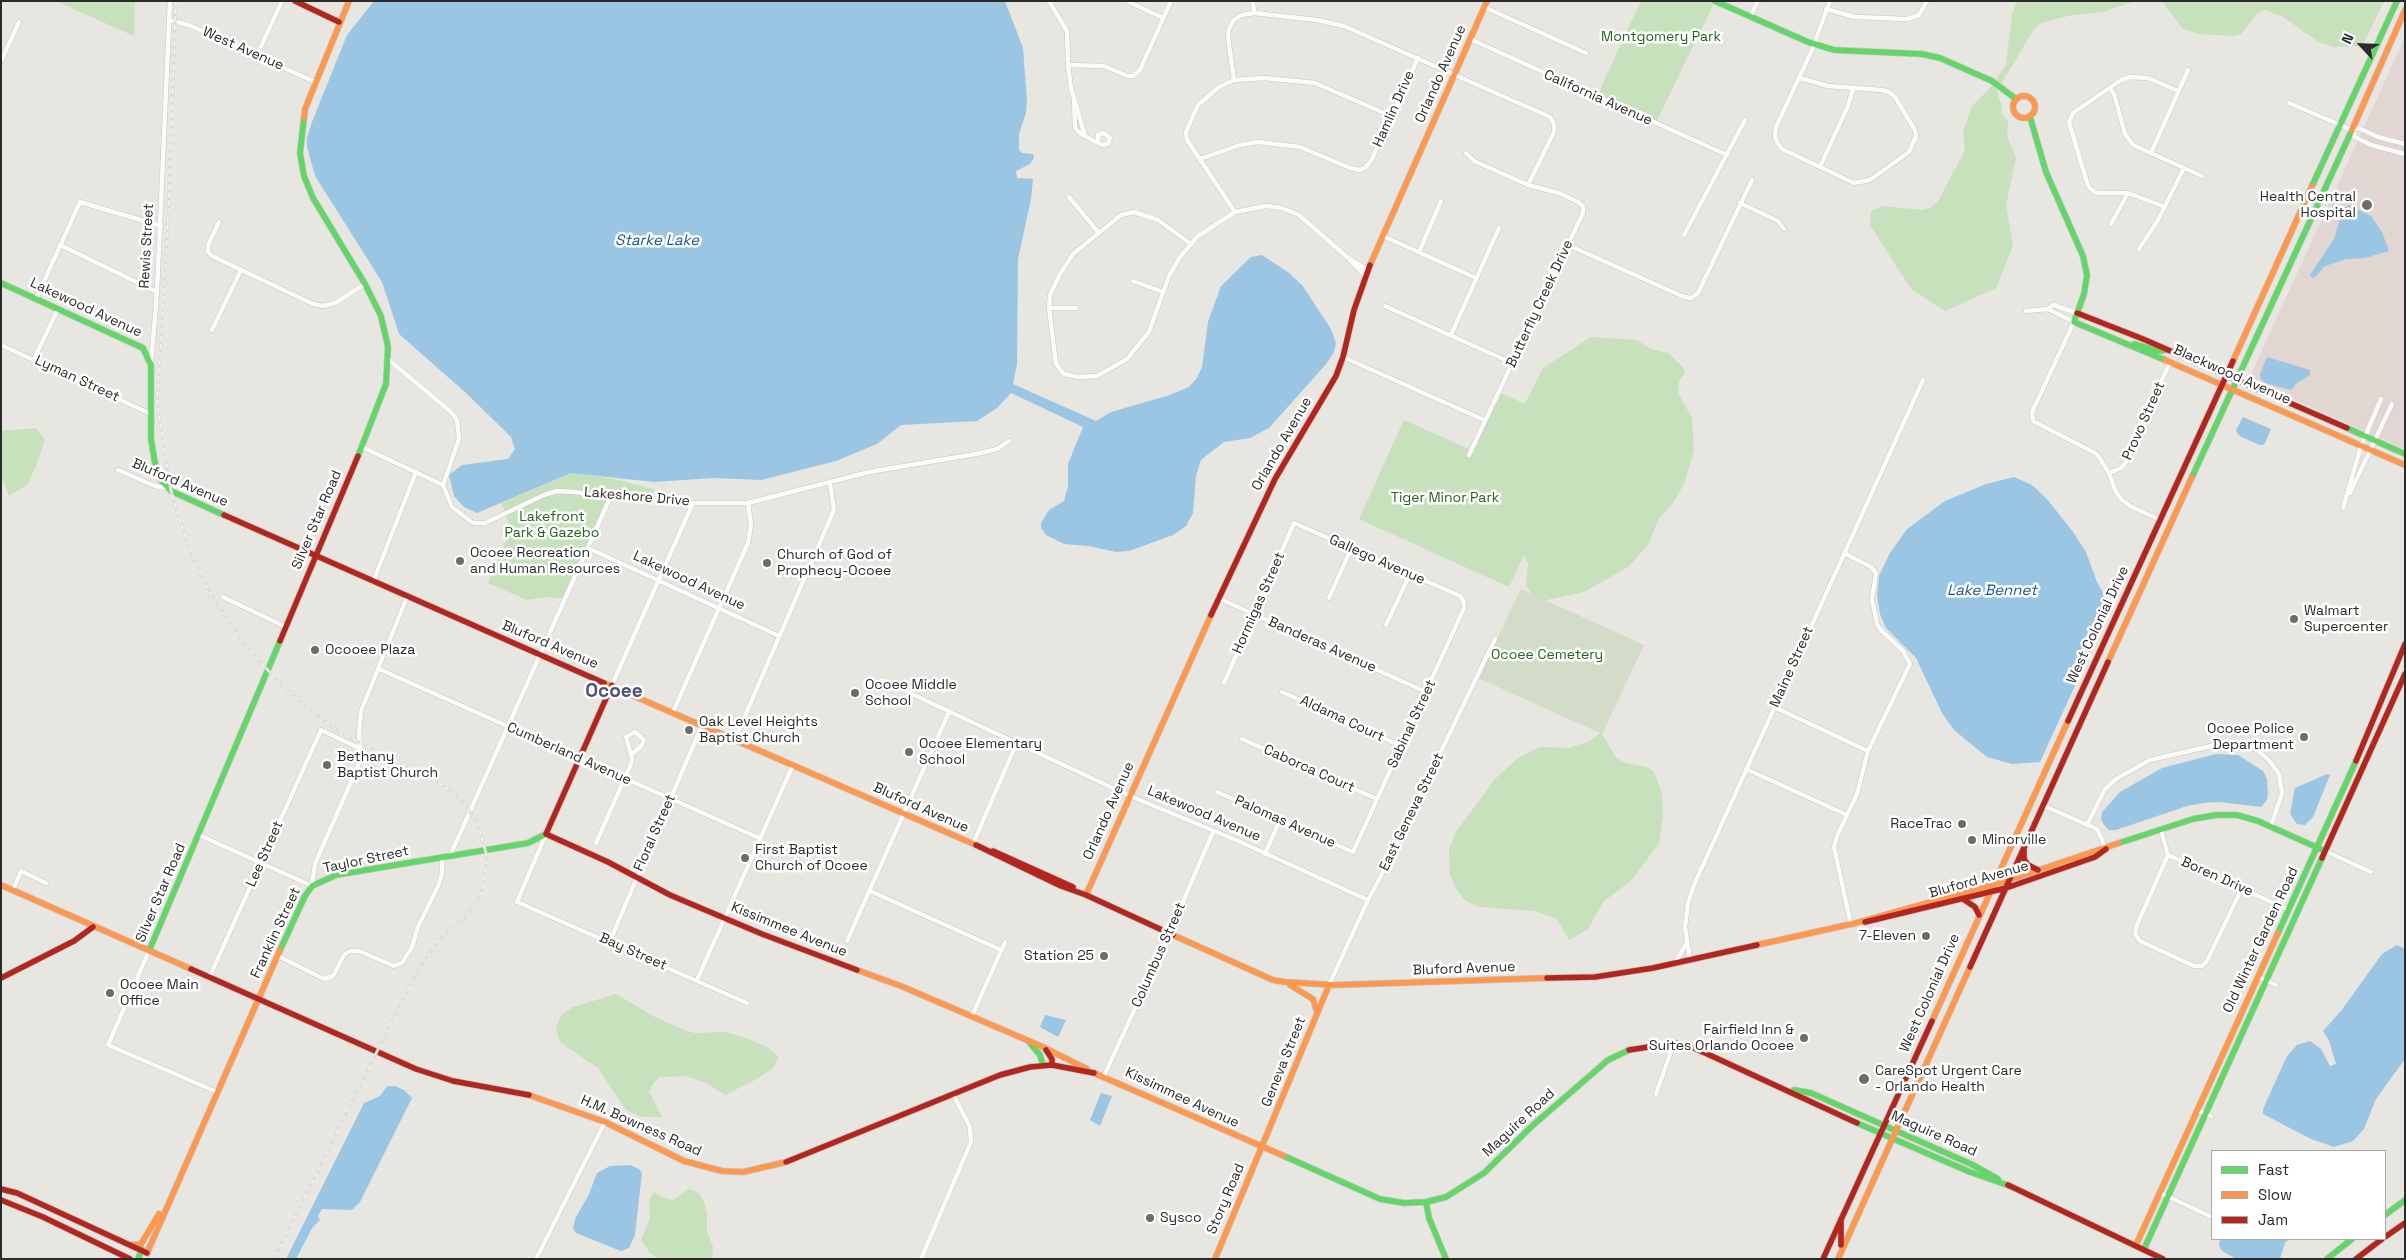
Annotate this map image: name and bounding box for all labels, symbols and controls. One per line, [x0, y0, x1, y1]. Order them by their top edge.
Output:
north arrow [2336, 20, 2386, 70]
street label: Orlando Avenue [1412, 22, 1470, 126]
street label: West Avenue [200, 24, 286, 74]
park label: Montgomery Park [1601, 29, 1721, 45]
text: N [2337, 31, 2358, 47]
street label: California Avenue [1541, 67, 1655, 129]
street label: Hamlin Drive [1370, 68, 1418, 150]
place label: Health Central Hospital [2260, 189, 2356, 222]
marker: Health Central Hospital [2360, 198, 2374, 212]
street label: Rewis Street [136, 203, 158, 289]
water label: Starke Lake [615, 232, 699, 250]
street label: Butterfly Creek Drive [1503, 237, 1577, 371]
street label: Lakewood Avenue [27, 275, 145, 341]
street label: Blackwood Avenue [2171, 342, 2293, 408]
street label: Lyman Street [32, 352, 122, 406]
street label: Provo Street [2119, 379, 2169, 463]
street label: Orlando Avenue [1248, 394, 1316, 494]
street label: Bluford Avenue [129, 455, 231, 511]
street label: Silver Star Road [289, 468, 345, 572]
street label: Lakeshore Drive [583, 484, 691, 510]
park label: Tiger Minor Park [1391, 490, 1499, 506]
park label: Lakefront Park & Gazebo [504, 509, 600, 542]
street label: Gallego Avenue [1326, 531, 1428, 589]
place label: Ocoee Recreation and Human Resources [470, 545, 620, 578]
place label: Church of God of Prophecy-Ocoee [777, 547, 892, 580]
street label: Lakewood Avenue [630, 548, 748, 614]
street label: Hormigas Street [1229, 550, 1289, 656]
marker: Ocoee Recreation and Human Resources [454, 555, 466, 567]
marker: Church of God of Prophecy-Ocoee [761, 557, 773, 569]
street label: West Colonial Drive [2063, 563, 2133, 687]
water label: Lake Bennet [1947, 582, 2037, 600]
place label: Walmart Supercenter [2304, 603, 2388, 636]
marker: Walmart Supercenter [2288, 613, 2300, 625]
street label: Banderas Avenue [1265, 614, 1379, 676]
street label: Bluford Avenue [499, 617, 601, 673]
street label: Maine Street [1767, 624, 1817, 710]
place label: Ocooee Plaza [325, 642, 415, 658]
marker: Ocooee Plaza [309, 644, 321, 656]
park label: Ocoee Cemetery [1491, 647, 1603, 663]
place label: Ocoee Middle School [865, 677, 957, 710]
street label: Sabinal Street [1384, 677, 1440, 771]
district label: Ocoee [585, 681, 643, 703]
marker: Ocoee Middle School [849, 687, 861, 699]
street label: Aldama Court [1297, 692, 1387, 746]
place label: Oak Level Heights Baptist Church [699, 714, 818, 746]
street label: Cumberland Avenue [504, 719, 634, 789]
place label: Ocoee Police Department [2207, 721, 2294, 754]
marker: Oak Level Heights Baptist Church [683, 724, 695, 736]
marker: Ocoee Police Department [2298, 731, 2310, 743]
place label: Ocoee Elementary School [919, 736, 1042, 769]
street label: Caborca Court [1261, 741, 1357, 797]
marker: Ocoee Elementary School [903, 746, 915, 758]
place label: Bethany Baptist Church [337, 749, 438, 782]
street label: East Geneva Street [1376, 750, 1448, 874]
marker: Bethany Baptist Church [321, 759, 333, 771]
street label: Orlando Avenue [1080, 759, 1138, 863]
street label: Bluford Avenue [871, 779, 971, 837]
street label: Lakewood Avenue [1145, 783, 1263, 845]
street label: Floral Street [631, 792, 679, 874]
street label: Palomas Avenue [1232, 792, 1338, 852]
place label: RaceTrac [1890, 816, 1952, 832]
street label: Lee Street [243, 818, 287, 890]
marker: RaceTrac [1956, 818, 1968, 830]
place label: Minorville [1982, 832, 2046, 848]
marker: Minorville [1966, 834, 1978, 846]
street label: Silver Star Road [133, 841, 189, 945]
place label: First Baptist Church of Ocoee [755, 842, 868, 874]
street label: Taylor Street [322, 843, 410, 877]
marker: First Baptist Church of Ocoee [739, 852, 751, 864]
street label: Boren Drive [2178, 854, 2256, 900]
street label: Bluford Avenue [1927, 858, 2031, 902]
street label: Old Winter Garden Road [2220, 864, 2302, 1016]
street label: Franklin Street [248, 885, 304, 981]
street label: Kissimmee Avenue [728, 899, 850, 961]
street label: Columbus Street [1128, 900, 1190, 1010]
place label: 7-Eleven [1859, 928, 1916, 944]
street label: Bay Street [597, 930, 669, 974]
marker: 7-Eleven [1920, 930, 1932, 942]
street label: West Colonial Drive [1896, 931, 1964, 1055]
place label: Station 25 [1024, 948, 1094, 964]
marker: Station 25 [1098, 950, 1110, 962]
street label: Bluford Avenue [1412, 959, 1516, 979]
place label: Ocoee Main Office [120, 977, 199, 1010]
marker: Ocoee Main Office [104, 987, 116, 999]
street label: Geneva Street [1258, 1014, 1310, 1110]
place label: Fairfield Inn & Suites Orlando Ocoee [1649, 1022, 1794, 1054]
marker: Fairfield Inn & Suites Orlando Ocoee [1798, 1032, 1810, 1044]
place label: CareSpot Urgent Care - Orlando Health [1875, 1063, 2022, 1096]
street label: Kissimmee Avenue [1122, 1064, 1242, 1132]
marker: CareSpot Urgent Care - Orlando Health [1857, 1072, 1871, 1086]
street label: Maguire Road [1480, 1085, 1558, 1161]
street label: H.M. Bowness Road [578, 1092, 704, 1160]
street label: Maguire Road [1888, 1108, 1980, 1160]
legend [2211, 1150, 2386, 1240]
text: Fast [2258, 1160, 2289, 1179]
street label: Story Road [1204, 1161, 1248, 1237]
text: Slow [2258, 1185, 2292, 1204]
place label: Sysco [1160, 1210, 1202, 1226]
text: Jam [2258, 1210, 2288, 1229]
marker: Sysco [1144, 1212, 1156, 1224]

